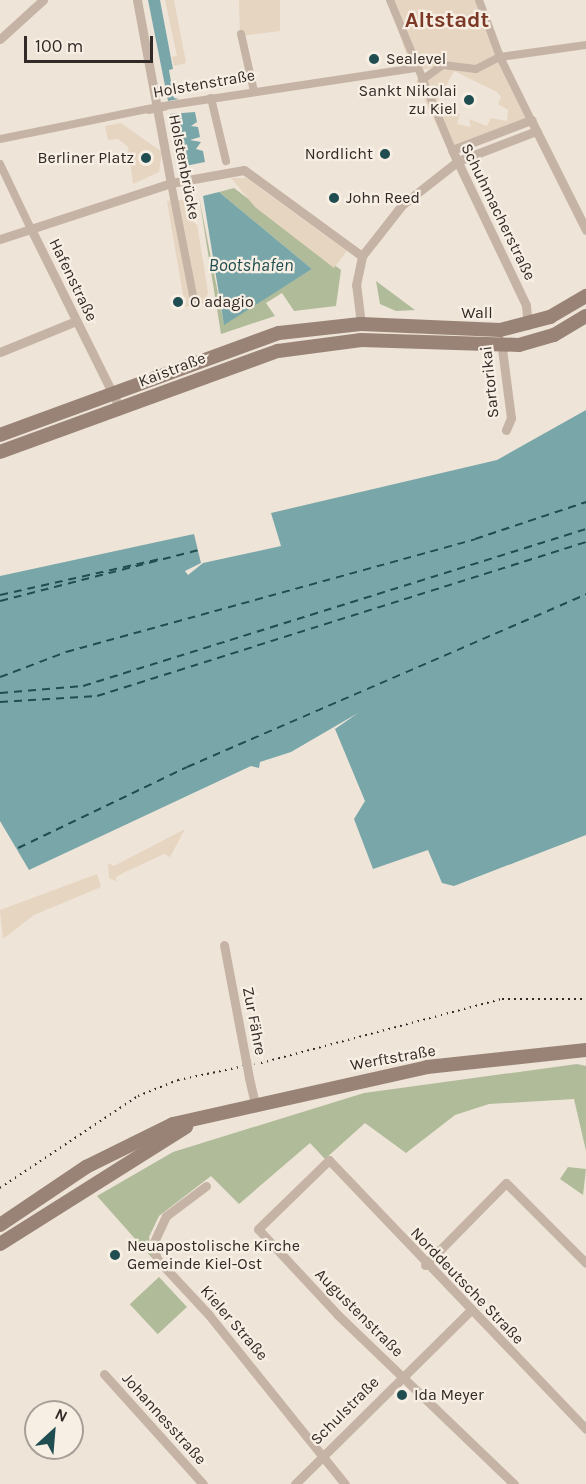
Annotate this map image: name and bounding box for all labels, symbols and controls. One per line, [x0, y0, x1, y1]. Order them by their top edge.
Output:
district label: Altstadt [405, 8, 489, 34]
scale bar [27, 24, 156, 62]
text: 100 m [35, 35, 83, 57]
place label: Sealevel [386, 49, 446, 69]
marker: Sealevel [367, 52, 381, 66]
street label: Holstenstraße [151, 66, 257, 102]
place label: Sankt Nikolai zu Kiel [359, 81, 457, 119]
marker: Sankt Nikolai zu Kiel [462, 93, 476, 107]
street label: Holstenbrücke [164, 113, 204, 221]
street label: Schuhmacherstraße [457, 141, 539, 283]
place label: Nordlicht [305, 144, 373, 164]
marker: Nordlicht [378, 147, 392, 161]
place label: Berliner Platz [38, 148, 134, 168]
marker: Berliner Platz [139, 151, 153, 165]
place label: John Reed [346, 188, 420, 208]
marker: John Reed [327, 191, 341, 205]
street label: Hafenstraße [45, 235, 101, 325]
water label: Bootshafen [209, 254, 293, 276]
place label: O adagio [190, 292, 254, 312]
marker: O adagio [171, 295, 185, 309]
street label: Wall [461, 303, 493, 323]
street label: Sartorikai [477, 345, 503, 419]
street label: Kaistraße [136, 348, 208, 392]
street label: Zur Fähre [238, 985, 270, 1057]
street label: Werftstraße [349, 1041, 437, 1075]
street label: Norddeutsche Straße [406, 1224, 528, 1348]
place label: Neuapostolische Kirche Gemeinde Kiel-Ost [127, 1236, 300, 1274]
marker: Neuapostolische Kirche Gemeinde Kiel-Ost [108, 1248, 122, 1262]
street label: Augustenstraße [311, 1265, 407, 1361]
street label: Kieler Straße [196, 1281, 272, 1365]
street label: Johannesstraße [118, 1369, 210, 1469]
street label: Schulstraße [307, 1373, 383, 1449]
place label: Ida Meyer [414, 1385, 484, 1405]
marker: Ida Meyer [395, 1388, 409, 1402]
north arrow [24, 1400, 84, 1460]
text: N [52, 1404, 71, 1426]

